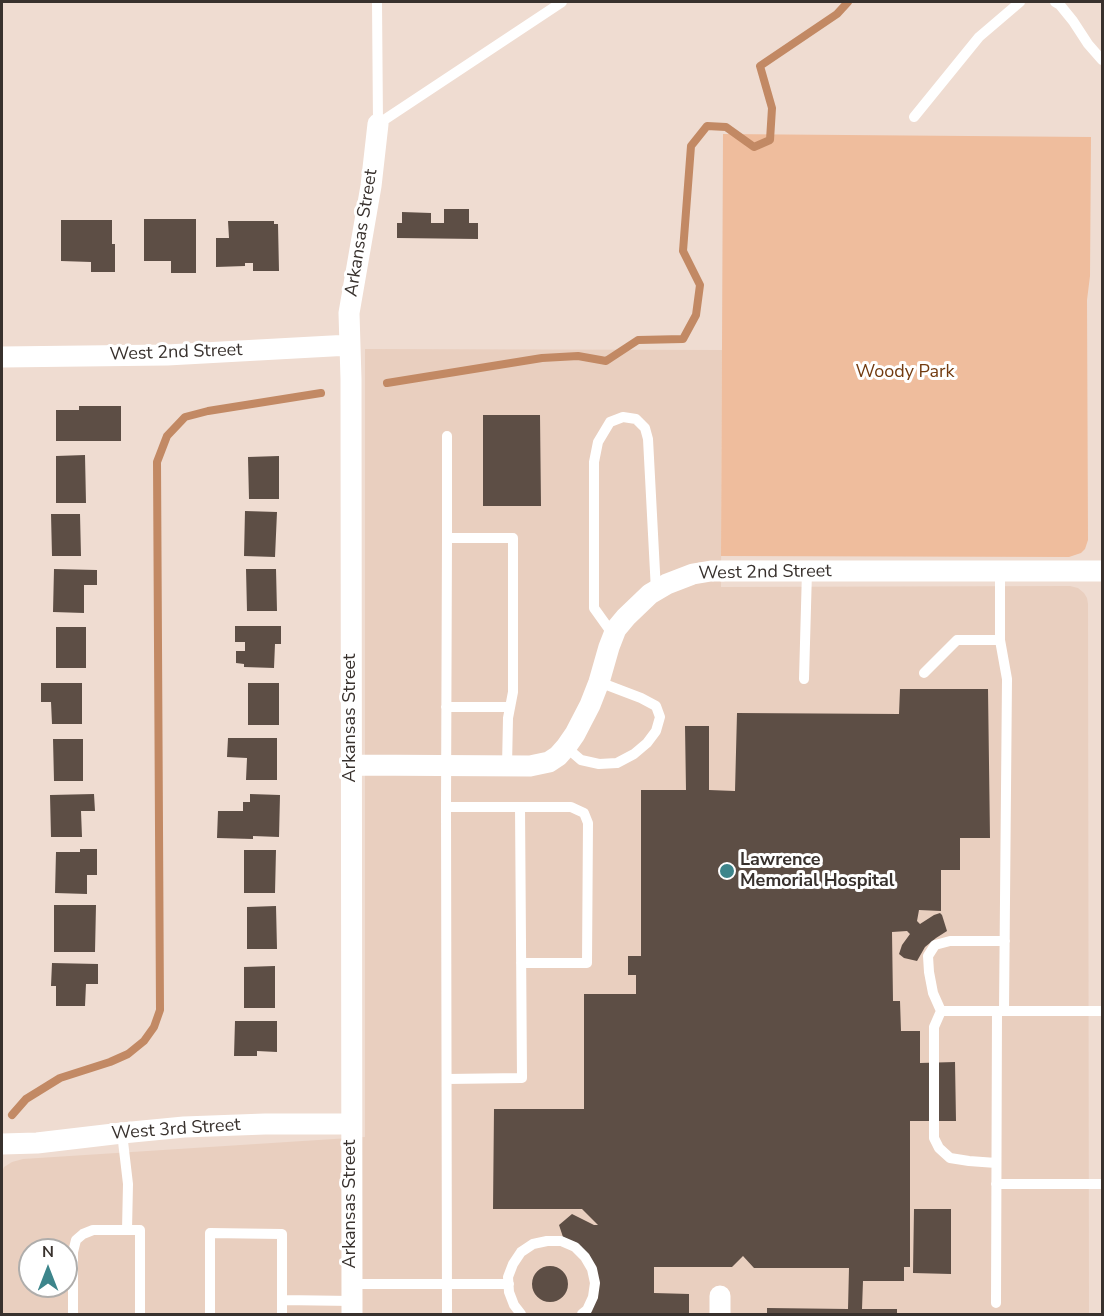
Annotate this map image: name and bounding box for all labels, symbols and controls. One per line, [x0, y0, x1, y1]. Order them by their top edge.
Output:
street label: Arkansas Street [341, 168, 383, 298]
street label: West 2nd Street [109, 340, 243, 366]
park label: Woody Park [855, 362, 955, 384]
street label: West 2nd Street [698, 561, 832, 585]
street label: Arkansas Street [340, 654, 362, 782]
place label: Lawrence Memorial Hospital [740, 850, 895, 892]
marker: Lawrence Memorial Hospital [718, 862, 736, 880]
street label: West 3rd Street [111, 1115, 241, 1145]
street label: Arkansas Street [340, 1140, 362, 1268]
north arrow [18, 1238, 78, 1298]
text: N [42, 1241, 54, 1263]

